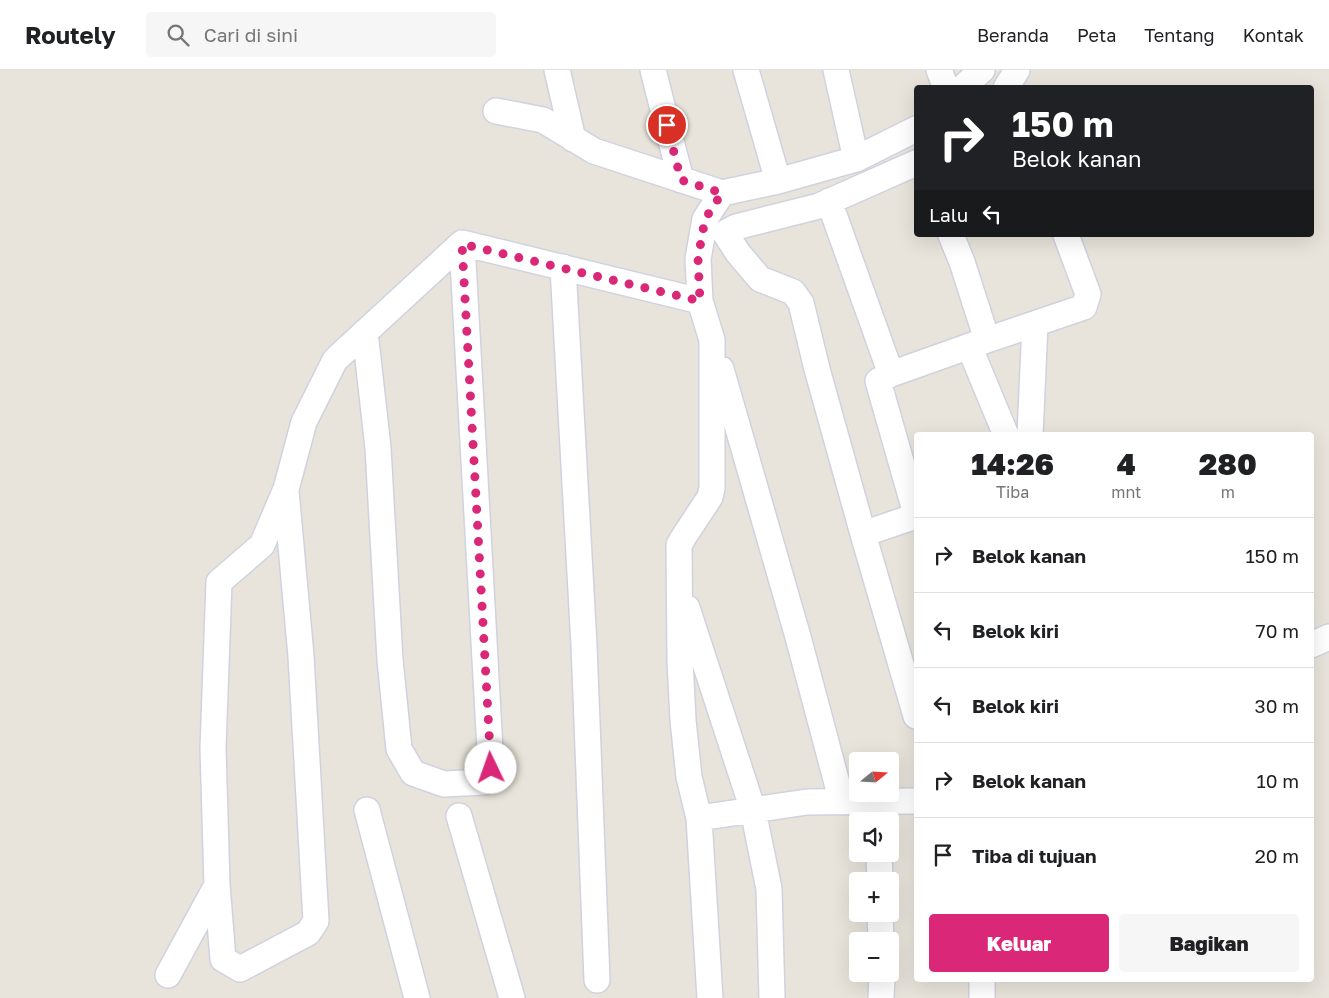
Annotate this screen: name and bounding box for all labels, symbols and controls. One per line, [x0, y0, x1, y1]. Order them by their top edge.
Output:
search box [146, 12, 496, 57]
text: Routely [25, 20, 116, 49]
icon: search [164, 21, 192, 49]
text: Cari di sini [204, 23, 298, 46]
text: Beranda [977, 24, 1049, 46]
text: Peta [1077, 24, 1116, 46]
text: Tentang [1144, 24, 1215, 46]
text: Kontak [1243, 24, 1304, 46]
text: 150 m [1012, 103, 1114, 145]
pin [646, 104, 688, 146]
icon: right [929, 105, 994, 170]
icon: arrive [653, 111, 681, 139]
text: Belok kanan [1012, 145, 1142, 172]
icon: left [978, 200, 1006, 228]
text: Lalu [929, 203, 968, 226]
text: 14:26 [971, 446, 1054, 482]
text: 4 [1117, 446, 1136, 482]
text: 280 [1199, 446, 1257, 482]
text: Tiba [996, 482, 1029, 502]
text: mnt [1111, 482, 1142, 502]
text: m [1221, 482, 1235, 502]
icon: right [929, 541, 957, 569]
text: Belok kanan [972, 544, 1086, 567]
text: 150 m [1245, 544, 1299, 567]
icon: left [929, 616, 957, 644]
text: Belok kiri [972, 619, 1059, 642]
text: 70 m [1256, 619, 1299, 642]
icon: left [929, 691, 957, 719]
text: Belok kiri [972, 694, 1059, 717]
text: 30 m [1255, 694, 1299, 717]
position arrow [464, 741, 516, 793]
north arrow [849, 752, 899, 802]
map controls [849, 752, 899, 982]
icon: right [929, 766, 957, 794]
text: Belok kanan [972, 769, 1086, 792]
text: 10 m [1256, 769, 1299, 792]
button: sound [849, 812, 899, 862]
icon: arrive [929, 841, 957, 869]
text: Tiba di tujuan [972, 844, 1097, 867]
text: 20 m [1255, 844, 1299, 867]
button: + [849, 872, 899, 922]
button: Keluar [929, 914, 1109, 972]
button: Bagikan [1119, 914, 1299, 972]
button: − [849, 932, 899, 982]

